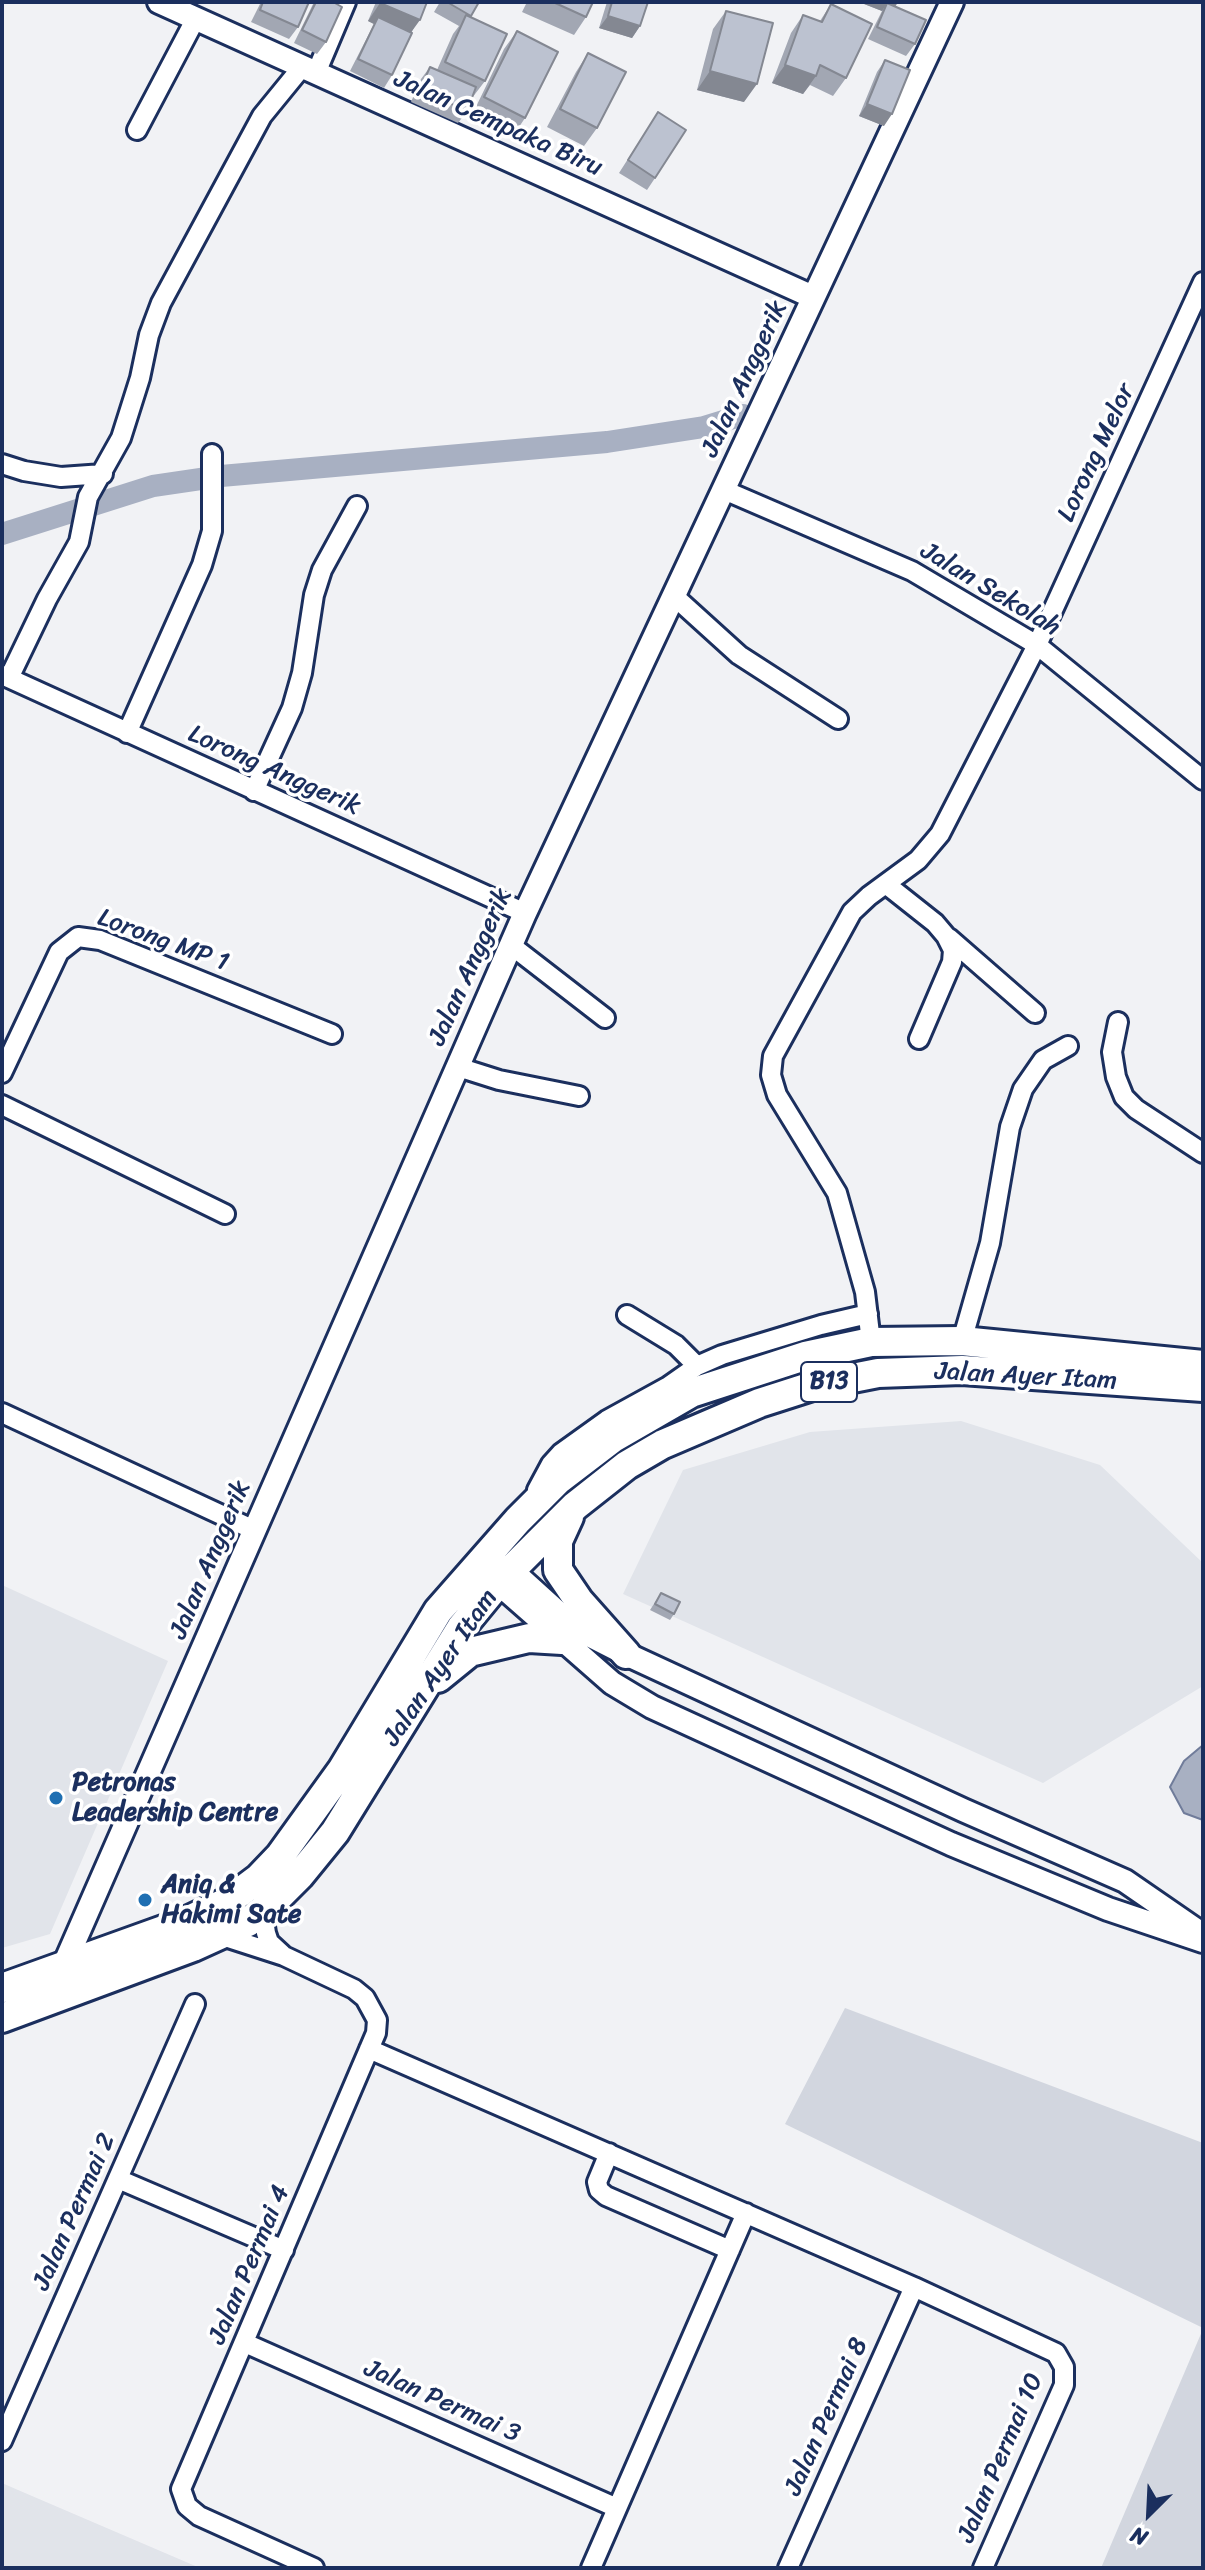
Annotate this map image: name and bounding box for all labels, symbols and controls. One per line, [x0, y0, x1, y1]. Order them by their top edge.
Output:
street label: Jalan Cempaka Biru [389, 64, 607, 184]
street label: Jalan Anggerik [695, 296, 795, 462]
street label: Lorong Melor [1051, 379, 1143, 527]
street label: Jalan Sekolah [915, 536, 1065, 644]
street label: Lorong Anggerik [183, 719, 365, 823]
street label: Jalan Anggerik [422, 884, 520, 1050]
street label: Lorong MP 1 [93, 903, 233, 979]
street label: Jalan Ayer Itam [934, 1357, 1118, 1397]
road number: B13 [801, 1362, 857, 1402]
street label: Jalan Anggerik [164, 1476, 258, 1644]
street label: Jalan Ayer Itam [377, 1584, 505, 1752]
place label: Petronas Leadership Centre [72, 1767, 278, 1828]
marker: Petronas Leadership Centre [47, 1789, 65, 1807]
place label: Aniq & Hakimi Sate [161, 1869, 301, 1930]
marker: Aniq & Hakimi Sate [136, 1891, 154, 1909]
street label: Jalan Permai 2 [27, 2129, 123, 2295]
street label: Jalan Permai 4 [203, 2181, 297, 2349]
street label: Jalan Permai 8 [778, 2333, 876, 2501]
street label: Jalan Permai 3 [359, 2354, 525, 2450]
street label: Jalan Permai 10 [951, 2369, 1051, 2547]
north arrow [1109, 2474, 1189, 2554]
text: N [1124, 2515, 1154, 2557]

